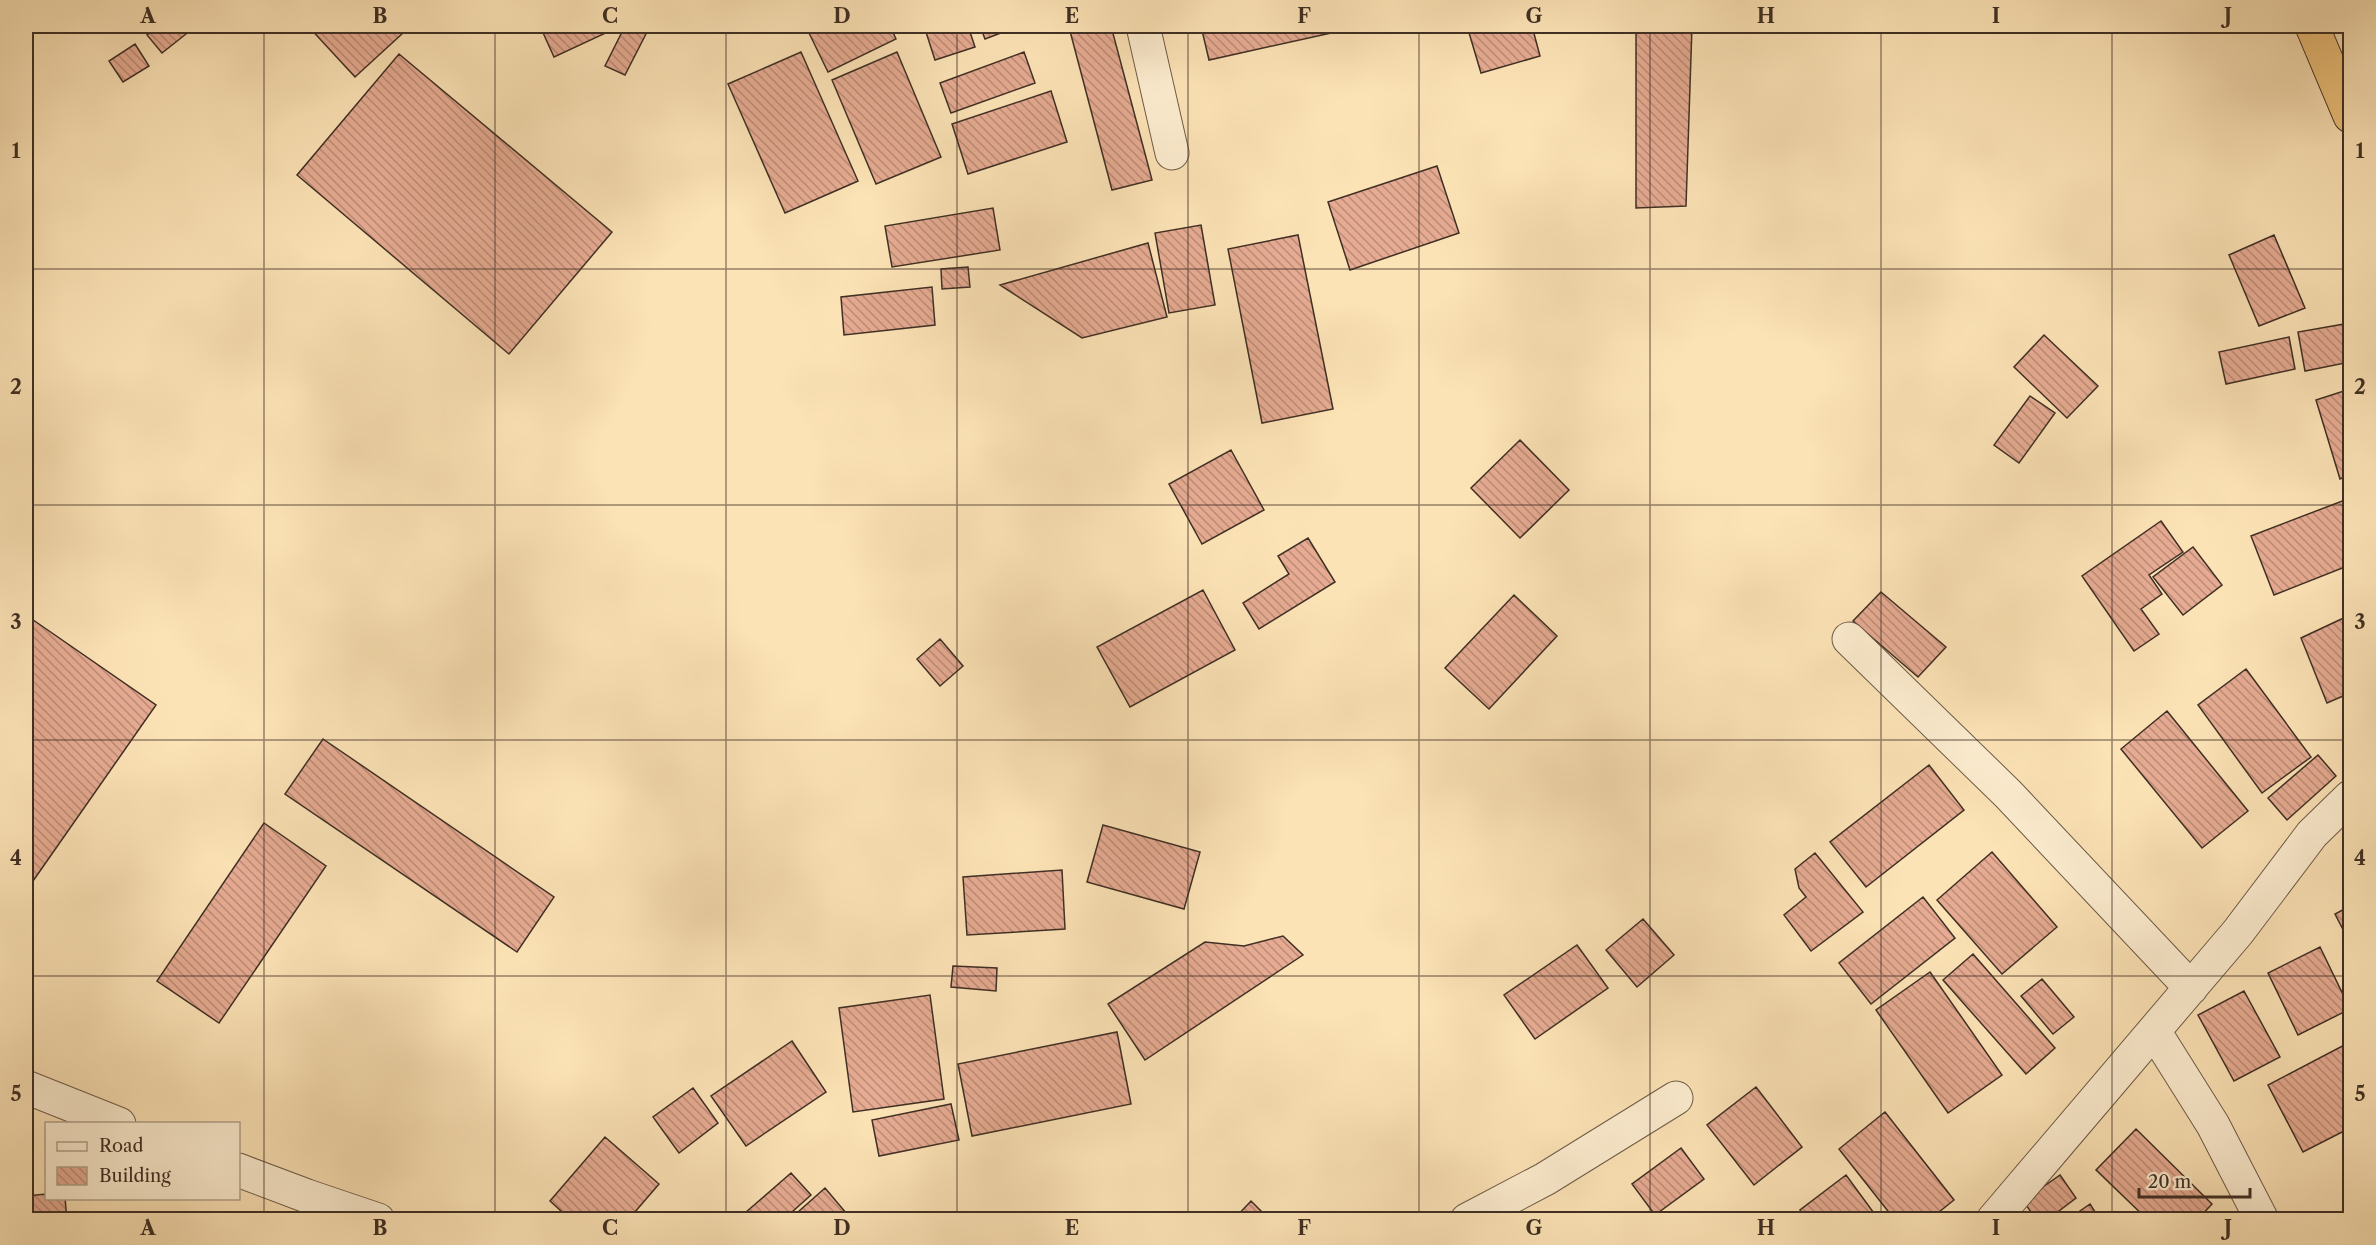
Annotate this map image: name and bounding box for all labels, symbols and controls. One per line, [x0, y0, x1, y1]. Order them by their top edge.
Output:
text: A [139, 4, 156, 28]
text: B [373, 4, 388, 28]
text: C [602, 4, 618, 28]
text: D [833, 4, 851, 28]
text: E [1065, 4, 1079, 28]
text: F [1297, 4, 1311, 28]
text: G [1526, 4, 1543, 28]
text: H [1757, 4, 1775, 28]
text: I [1992, 4, 2000, 28]
text: J [2220, 4, 2232, 28]
text: 1 [12, 139, 21, 163]
text: 1 [2356, 139, 2365, 163]
text: 2 [10, 375, 22, 399]
text: 2 [2354, 375, 2366, 399]
text: 3 [10, 610, 22, 634]
text: 3 [2354, 610, 2366, 634]
text: 4 [10, 846, 22, 870]
text: 4 [2354, 846, 2366, 870]
text: 5 [10, 1082, 22, 1106]
text: 5 [2354, 1082, 2366, 1106]
legend [45, 1122, 240, 1200]
text: Road [99, 1135, 144, 1157]
scale bar [2139, 1161, 2250, 1199]
text: Building [99, 1165, 171, 1187]
text: 20 m [2148, 1171, 2192, 1193]
text: A [139, 1216, 156, 1240]
text: B [373, 1216, 388, 1240]
text: C [602, 1216, 618, 1240]
text: D [833, 1216, 851, 1240]
text: E [1065, 1216, 1079, 1240]
text: F [1297, 1216, 1311, 1240]
text: G [1526, 1216, 1543, 1240]
text: H [1757, 1216, 1775, 1240]
text: I [1992, 1216, 2000, 1240]
text: J [2220, 1216, 2232, 1240]

